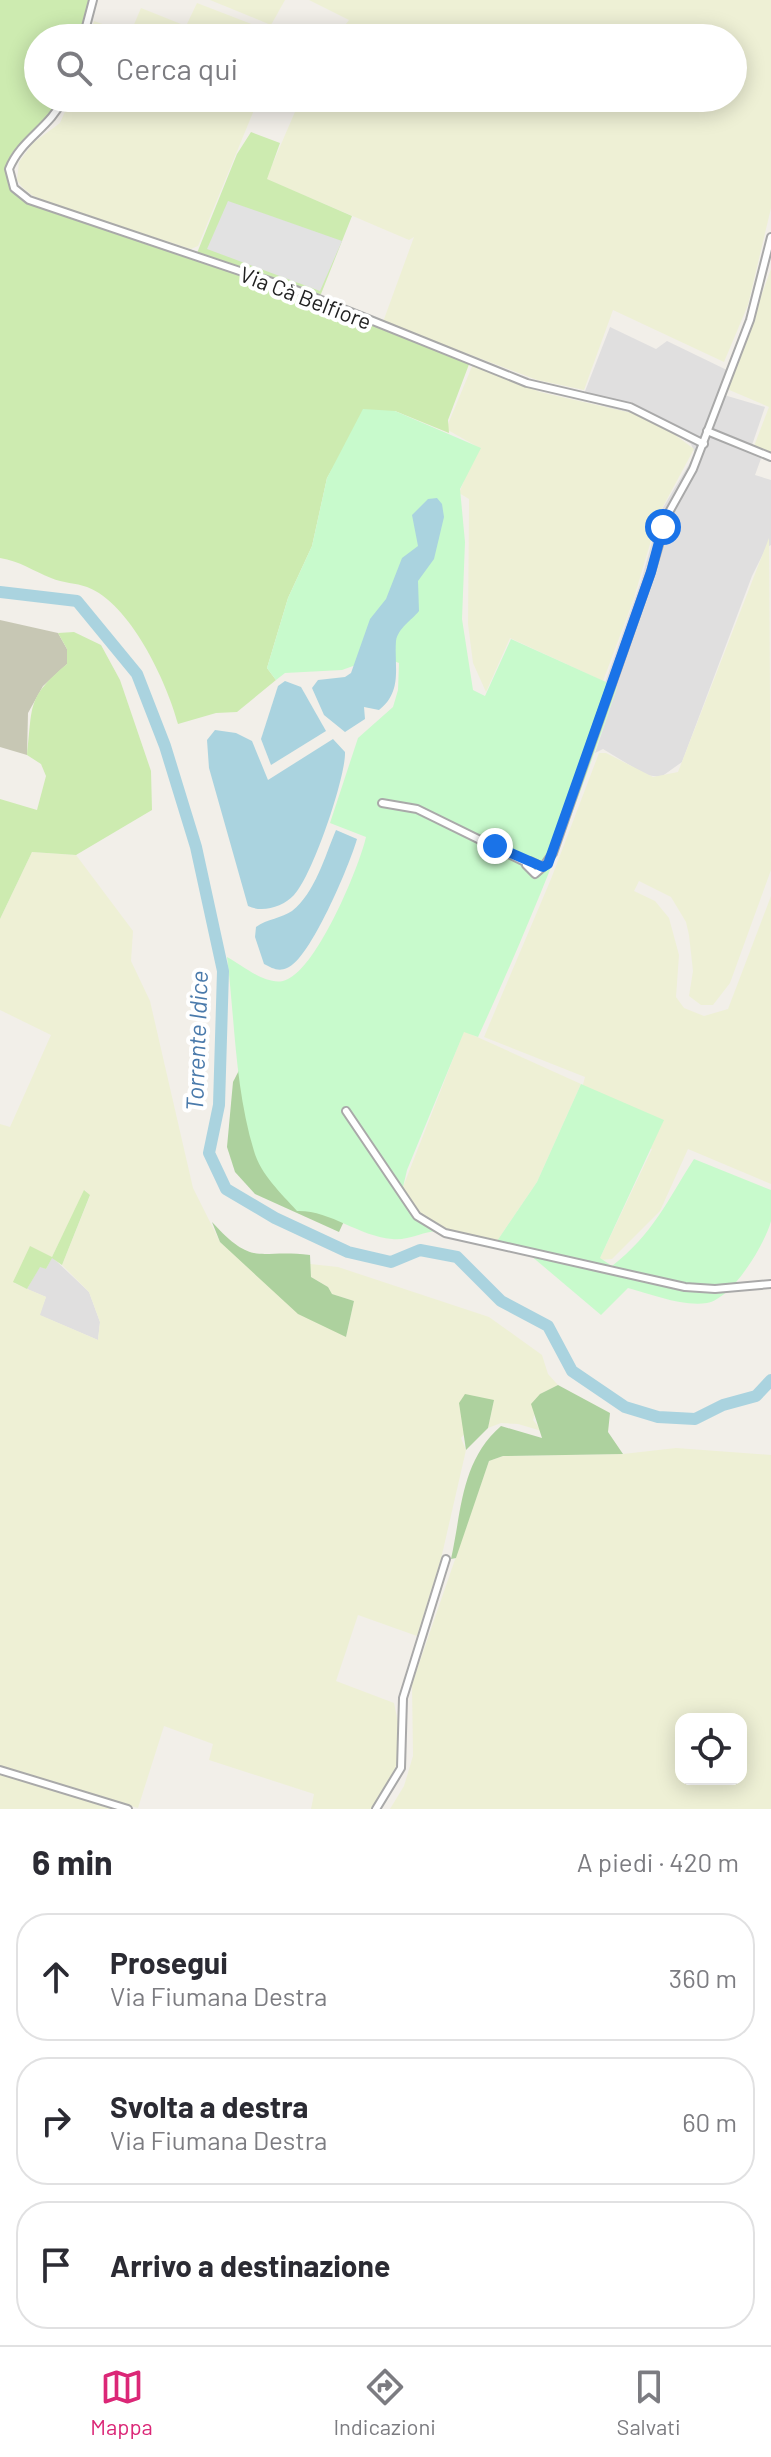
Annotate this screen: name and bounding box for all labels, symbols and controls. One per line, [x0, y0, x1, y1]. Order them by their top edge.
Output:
search box [24, 24, 747, 112]
icon: search [52, 46, 96, 90]
text: Cerca qui [116, 50, 238, 86]
street label: Via Cà Belfiore [237, 260, 375, 334]
route start [645, 509, 681, 545]
route end [477, 828, 513, 864]
water label: Torrente Idice [179, 970, 213, 1112]
map controls [675, 1713, 747, 1785]
button: locate [675, 1713, 747, 1785]
text: 6 min [32, 1841, 113, 1882]
text: A piedi · 420 m [577, 1846, 739, 1877]
text: Prosegui [110, 1944, 228, 1980]
icon: ahead [34, 1955, 78, 1999]
text: 360 m [669, 1962, 737, 1993]
text: Via Fiumana Destra [110, 1980, 327, 2011]
text: Svolta a destra [110, 2088, 308, 2124]
icon: right [34, 2099, 78, 2143]
text: 60 m [682, 2106, 737, 2137]
text: Via Fiumana Destra [110, 2124, 327, 2155]
icon: arrive [34, 2243, 78, 2287]
text: Arrivo a destinazione [110, 2247, 390, 2283]
tab: Mappa [90, 2365, 153, 2439]
tab: Indicazioni [333, 2365, 436, 2439]
tab: Salvati [617, 2365, 681, 2439]

